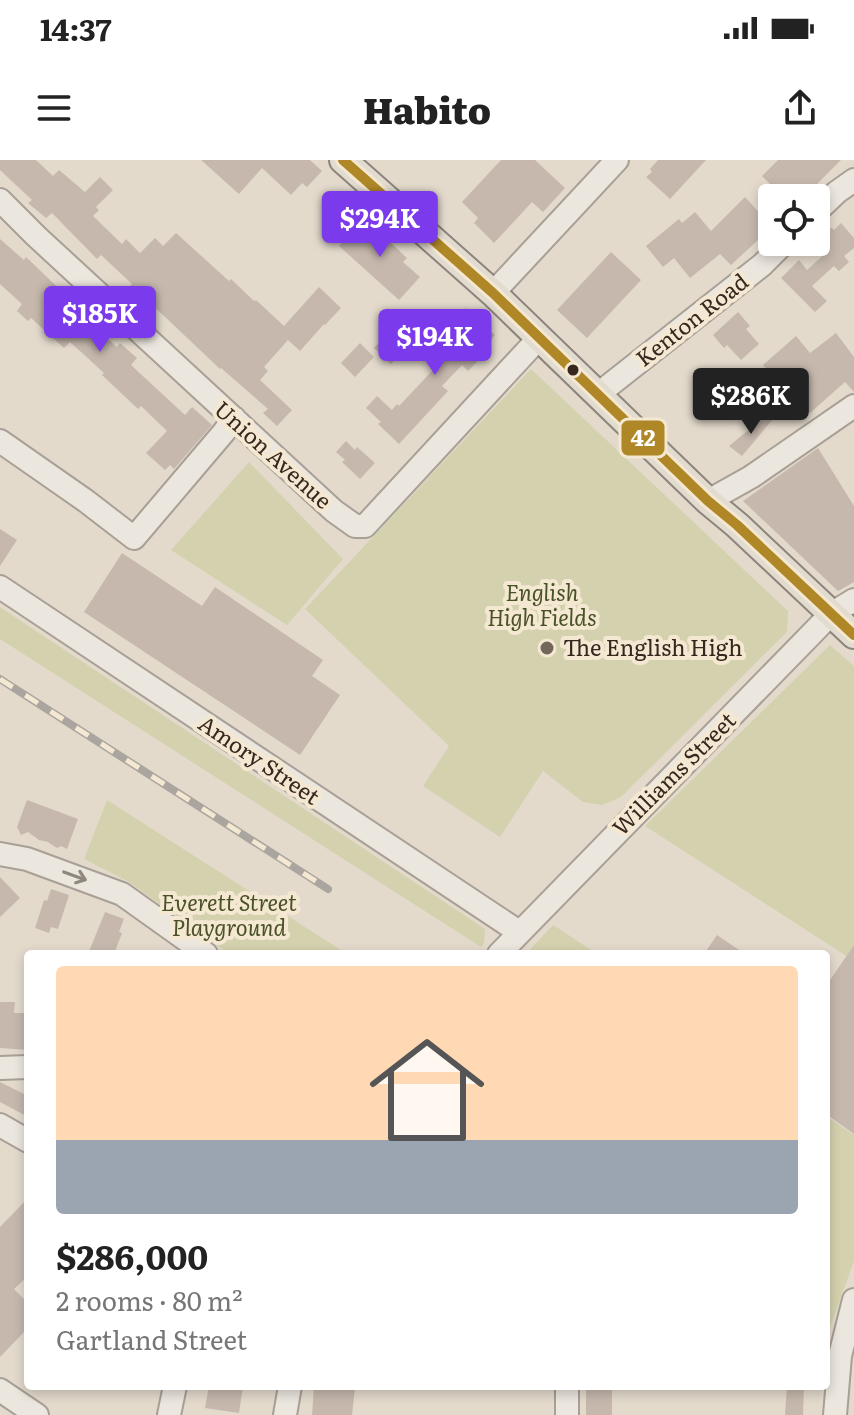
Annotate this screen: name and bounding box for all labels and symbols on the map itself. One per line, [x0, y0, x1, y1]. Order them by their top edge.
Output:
pin: $294K [324, 191, 436, 259]
street label: Kenton Road [628, 264, 754, 373]
pin: $185K [44, 286, 156, 354]
pin: $194K [379, 309, 491, 377]
unlabelled marker [565, 362, 581, 378]
pin: $286K [695, 368, 807, 436]
street label: Union Avenue [208, 392, 340, 516]
line badge: 42 [620, 419, 666, 457]
text: 42 [630, 420, 656, 453]
park label: English High Fields [487, 575, 597, 633]
place label: The English High [563, 630, 742, 663]
marker: The English High [538, 639, 556, 657]
street label: Williams Street [604, 704, 742, 842]
street label: Amory Street [193, 706, 327, 812]
one-way arrow [62, 870, 86, 884]
park label: Everett Street Playground [161, 885, 297, 943]

